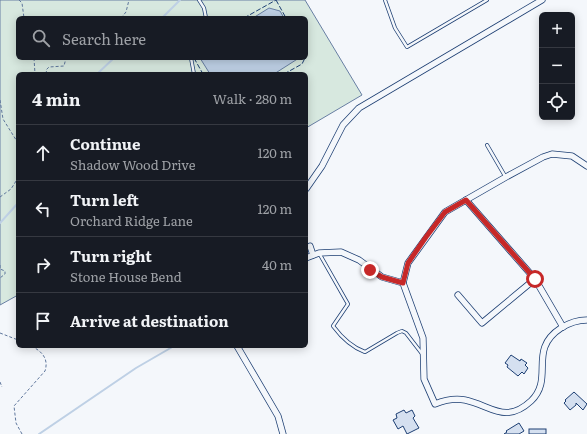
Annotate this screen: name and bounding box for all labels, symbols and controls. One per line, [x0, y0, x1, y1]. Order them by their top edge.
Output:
map controls [539, 12, 575, 120]
button: + [539, 12, 575, 48]
search box [16, 16, 308, 60]
icon: search [30, 27, 52, 49]
text: Search here [62, 27, 146, 50]
button: − [539, 48, 575, 84]
button: locate [539, 84, 575, 120]
text: 4 min [32, 86, 81, 111]
text: Walk · 280 m [213, 89, 292, 108]
text: Continue [70, 132, 140, 155]
icon: ahead [32, 142, 54, 164]
text: 120 m [257, 143, 292, 162]
text: Shadow Wood Drive [70, 155, 195, 174]
text: Turn left [70, 188, 139, 211]
icon: left [32, 198, 54, 220]
text: 120 m [257, 199, 292, 218]
text: Orchard Ridge Lane [70, 211, 193, 230]
text: Turn right [70, 244, 152, 267]
icon: right [32, 254, 54, 276]
text: 40 m [262, 255, 292, 274]
route end [361, 261, 379, 279]
text: Stone House Bend [70, 267, 182, 286]
route start [526, 270, 544, 288]
text: Arrive at destination [70, 309, 229, 332]
icon: arrive [32, 310, 54, 332]

